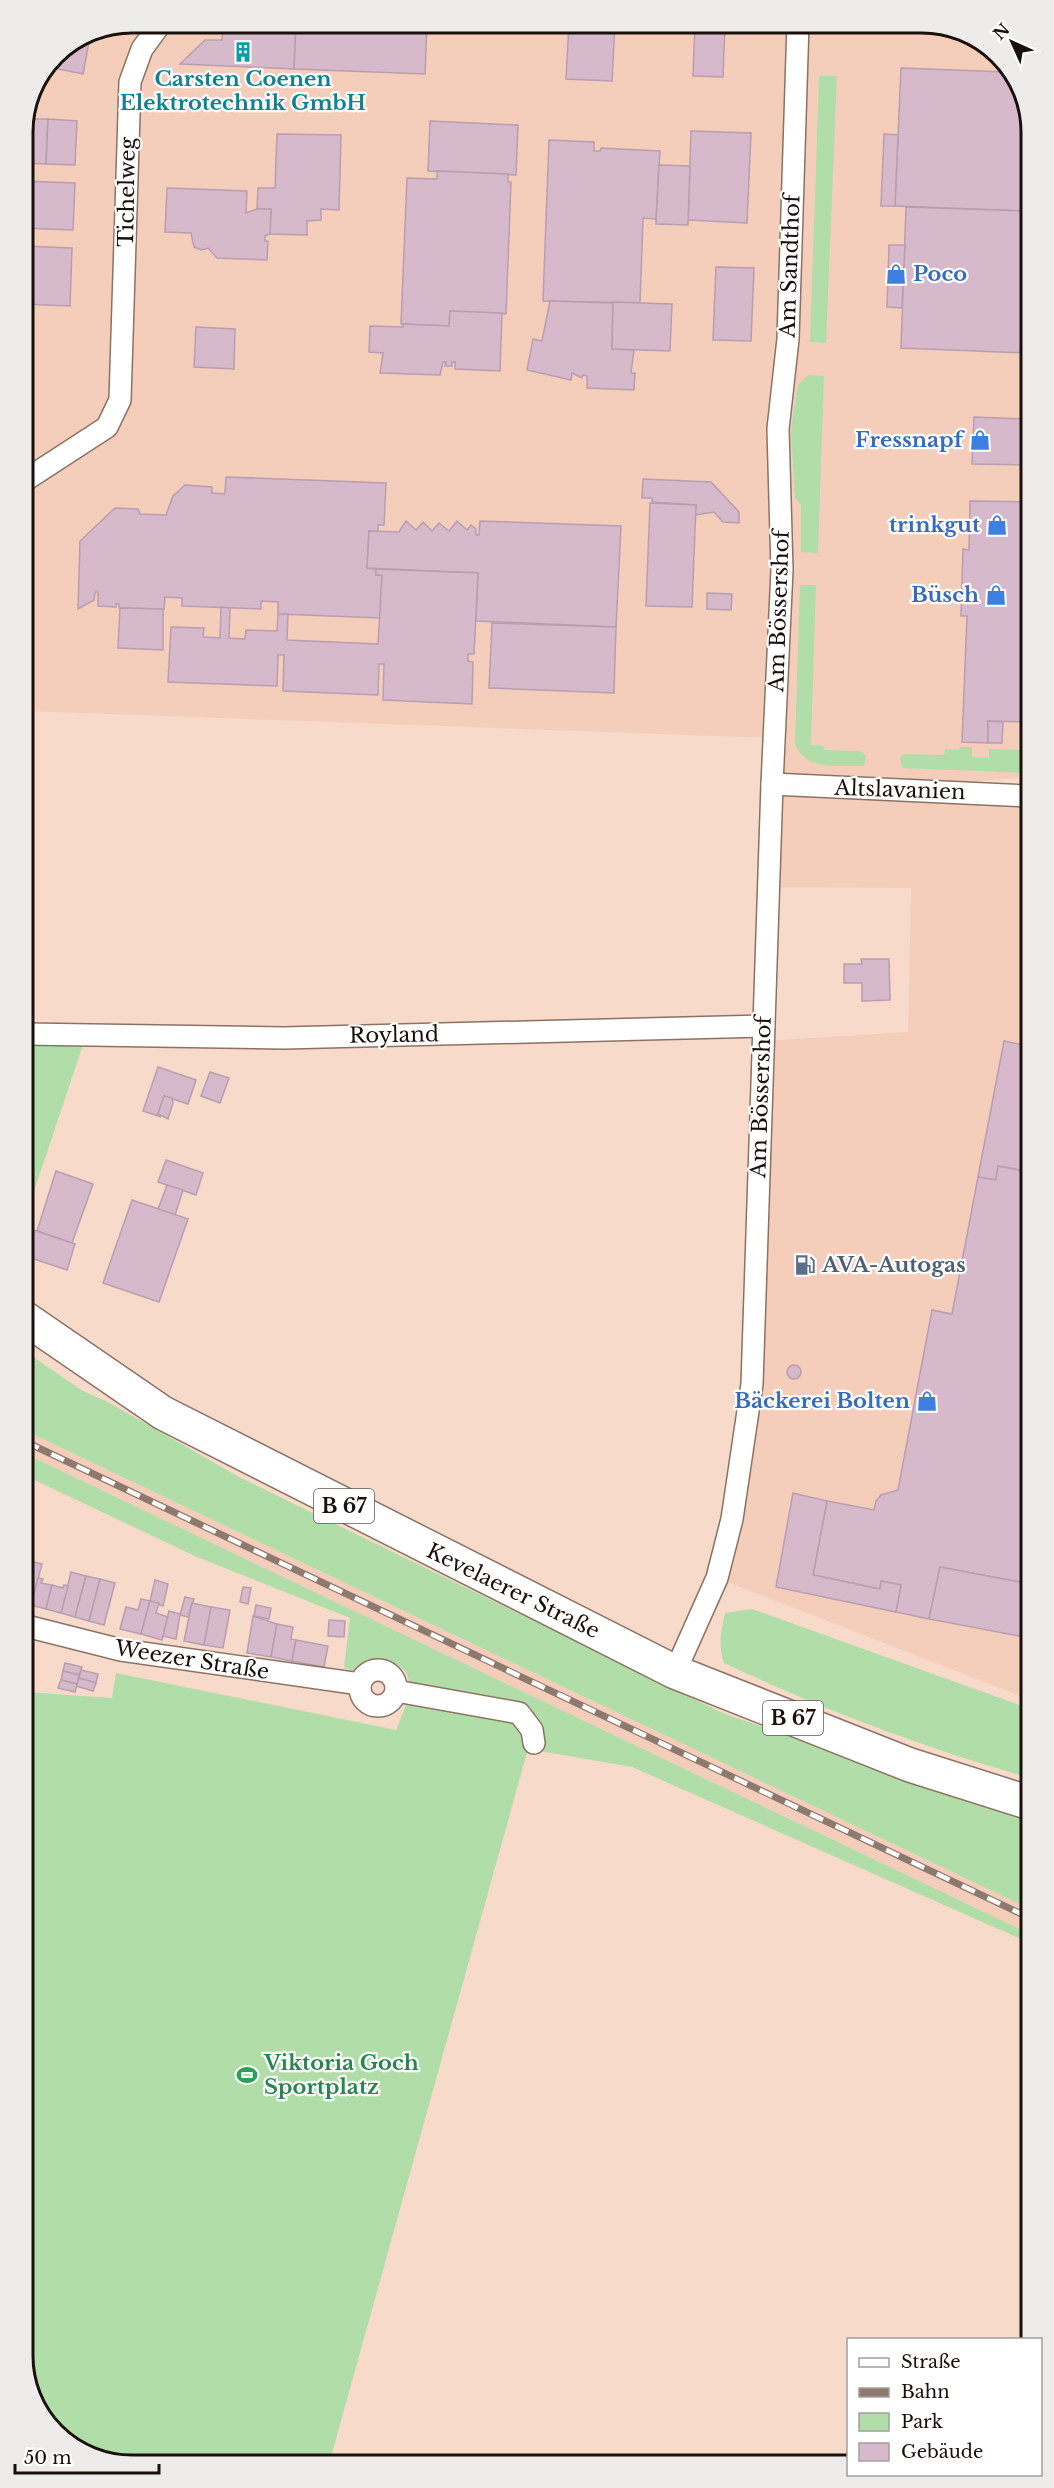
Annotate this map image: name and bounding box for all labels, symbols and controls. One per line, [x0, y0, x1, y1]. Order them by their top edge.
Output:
north arrow [982, 12, 1042, 72]
text: N [989, 19, 1014, 44]
building icon: Carsten Coenen Elektrotechnik GmbH [231, 40, 255, 64]
place label: Carsten Coenen Elektrotechnik GmbH [120, 66, 366, 116]
street label: Tichelweg [113, 136, 141, 247]
street label: Am Sandthof [774, 192, 806, 339]
place label: Poco [913, 261, 967, 287]
shop icon: Poco [884, 262, 908, 286]
place label: Fressnapf [855, 427, 966, 453]
shop icon: Fressnapf [968, 428, 992, 452]
place label: trinkgut [889, 512, 980, 538]
shop icon: trinkgut [985, 513, 1009, 537]
street label: Am Bössershof [763, 527, 795, 693]
place label: Büsch [911, 582, 979, 608]
shop icon: Büsch [984, 583, 1008, 607]
street label: Altslavanien [833, 775, 966, 805]
street label: Am Bössershof [745, 1013, 777, 1179]
street label: Royland [349, 1021, 439, 1049]
place label: AVA-Autogas [821, 1252, 966, 1278]
fuel station icon: AVA-Autogas [793, 1253, 817, 1277]
place label: Bäckerei Bolten [734, 1388, 910, 1414]
shop icon: Bäckerei Bolten [915, 1389, 939, 1413]
road number: B 67 [314, 1489, 374, 1523]
street label: Kevelaerer Straße [422, 1538, 604, 1644]
street label: Weezer Straße [112, 1635, 271, 1685]
road number: B 67 [763, 1701, 823, 1735]
place label: Viktoria Goch Sportplatz [263, 2050, 419, 2100]
sports icon: Viktoria Goch Sportplatz [235, 2063, 259, 2087]
legend [847, 2338, 1042, 2476]
text: Straße [901, 2351, 961, 2373]
text: Bahn [901, 2381, 950, 2403]
text: Park [901, 2411, 943, 2433]
scale bar [15, 2437, 159, 2475]
text: Gebäude [901, 2441, 983, 2463]
text: 50 m [24, 2447, 72, 2469]

